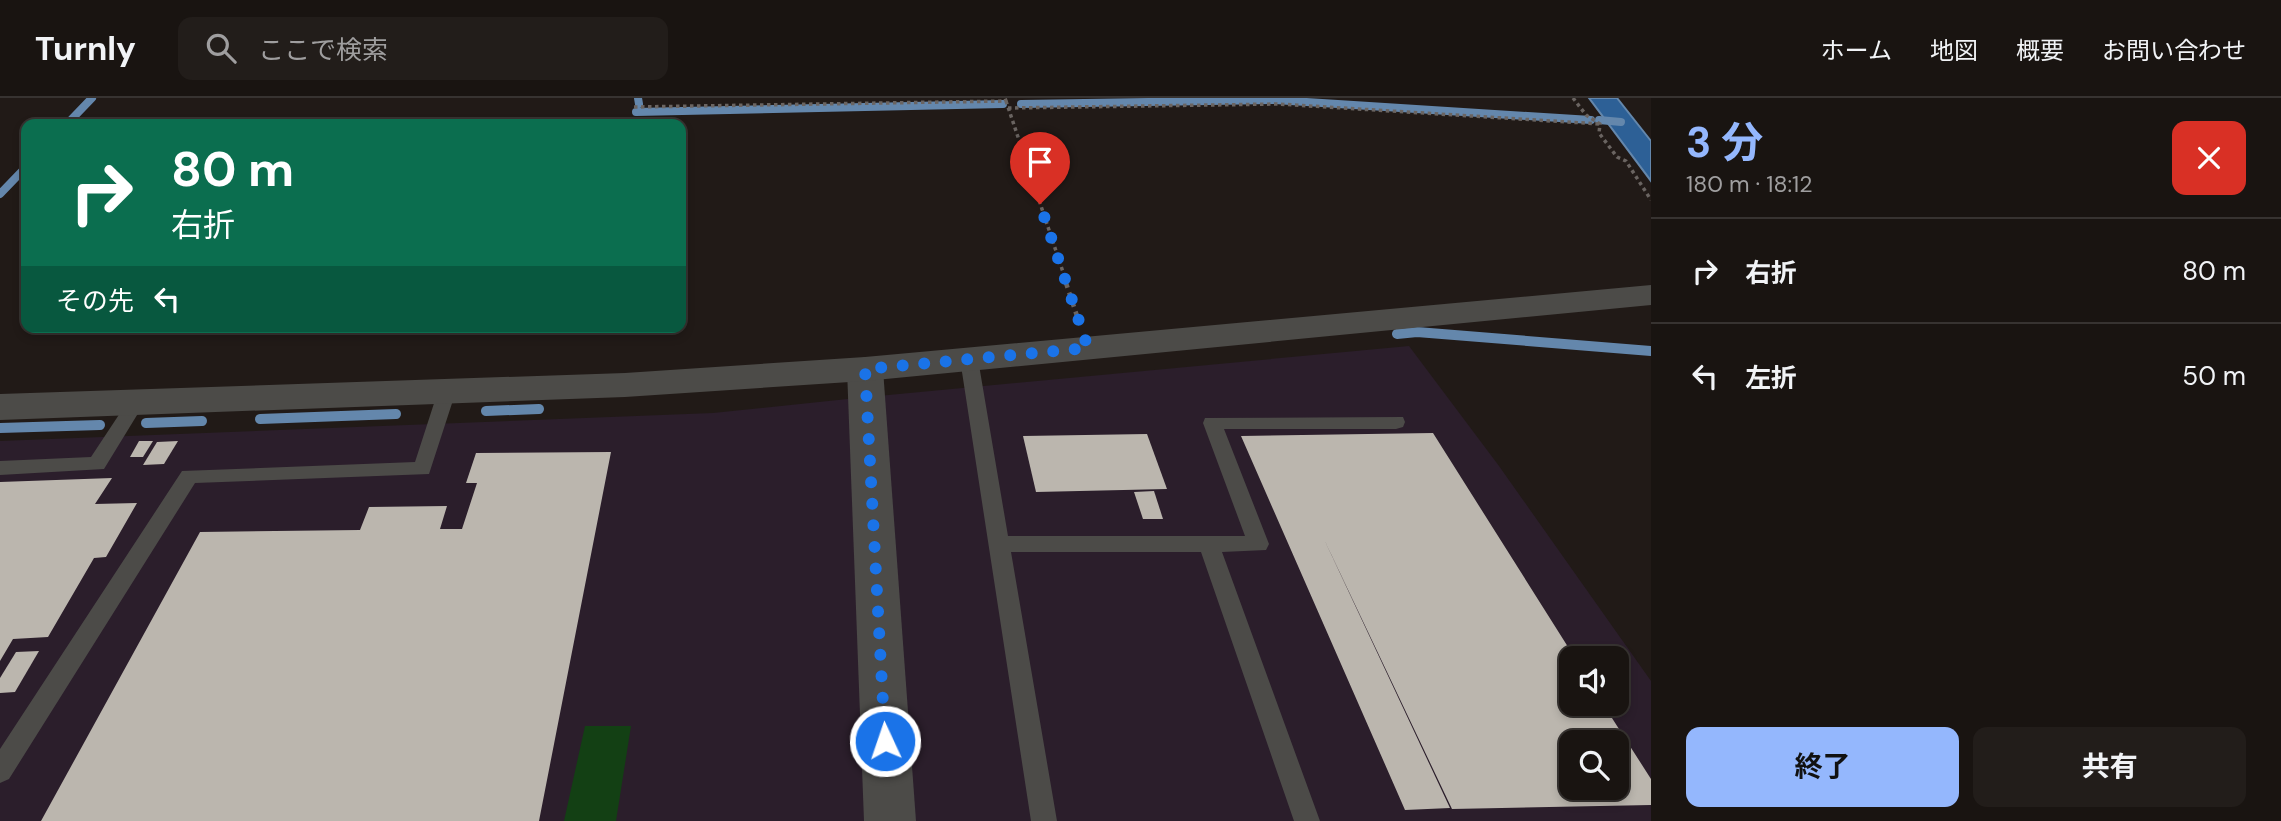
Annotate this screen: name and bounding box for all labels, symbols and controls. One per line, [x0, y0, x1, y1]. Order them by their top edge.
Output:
search box [178, 17, 668, 80]
text: Turnly [35, 27, 136, 70]
icon: search [202, 29, 240, 67]
text: ここで検索 [258, 33, 388, 67]
text: ホーム [1821, 35, 1892, 66]
text: 地図 [1930, 35, 1978, 66]
text: 概要 [2016, 35, 2064, 66]
text: お問い合わせ [2102, 35, 2246, 66]
text: 3 分 [1686, 115, 1763, 170]
button: close [2172, 121, 2246, 195]
pin [1010, 132, 1070, 204]
text: 80 m [171, 137, 294, 201]
icon: arrive [1021, 143, 1059, 181]
icon: right [56, 147, 147, 238]
text: 180 m · 18:12 [1686, 169, 1813, 199]
text: 右折 [171, 204, 235, 246]
icon: right [1686, 252, 1724, 290]
text: 80 m [2182, 254, 2246, 288]
text: 右折 [1745, 256, 1797, 290]
icon: left [148, 280, 186, 318]
text: その先 [56, 284, 134, 318]
icon: left [1686, 357, 1724, 395]
text: 50 m [2182, 359, 2246, 393]
text: 左折 [1745, 361, 1797, 395]
map controls [1559, 646, 1629, 800]
button: sound [1559, 646, 1629, 716]
position arrow [848, 704, 922, 778]
button: 終了 [1686, 727, 1959, 807]
button: 共有 [1973, 727, 2246, 807]
button: search [1559, 730, 1629, 800]

